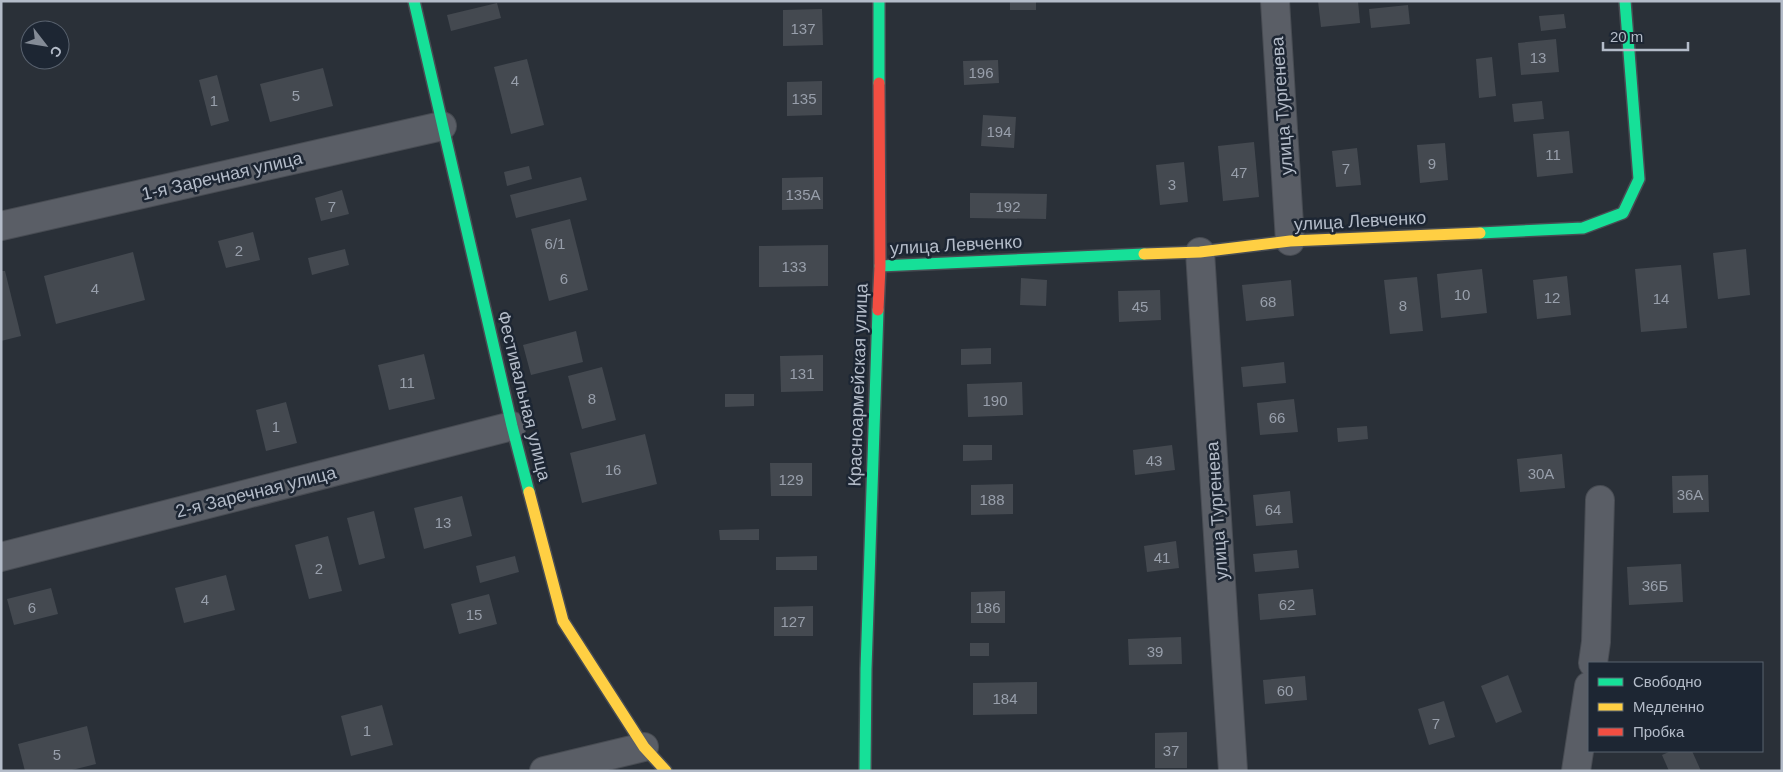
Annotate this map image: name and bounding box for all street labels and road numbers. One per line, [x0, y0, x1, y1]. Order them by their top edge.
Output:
street label: улица Тургенева [1267, 35, 1297, 176]
street label: 1-я Заречная улица [140, 148, 305, 204]
street label: улица Левченко [1293, 208, 1427, 234]
street label: улица Левченко [889, 232, 1023, 258]
street label: Красноармейская улица [844, 282, 872, 487]
street label: Фестивальная улица [493, 309, 555, 484]
street label: улица Тургенева [1202, 440, 1232, 581]
street label: 2-я Заречная улица [174, 462, 339, 522]

